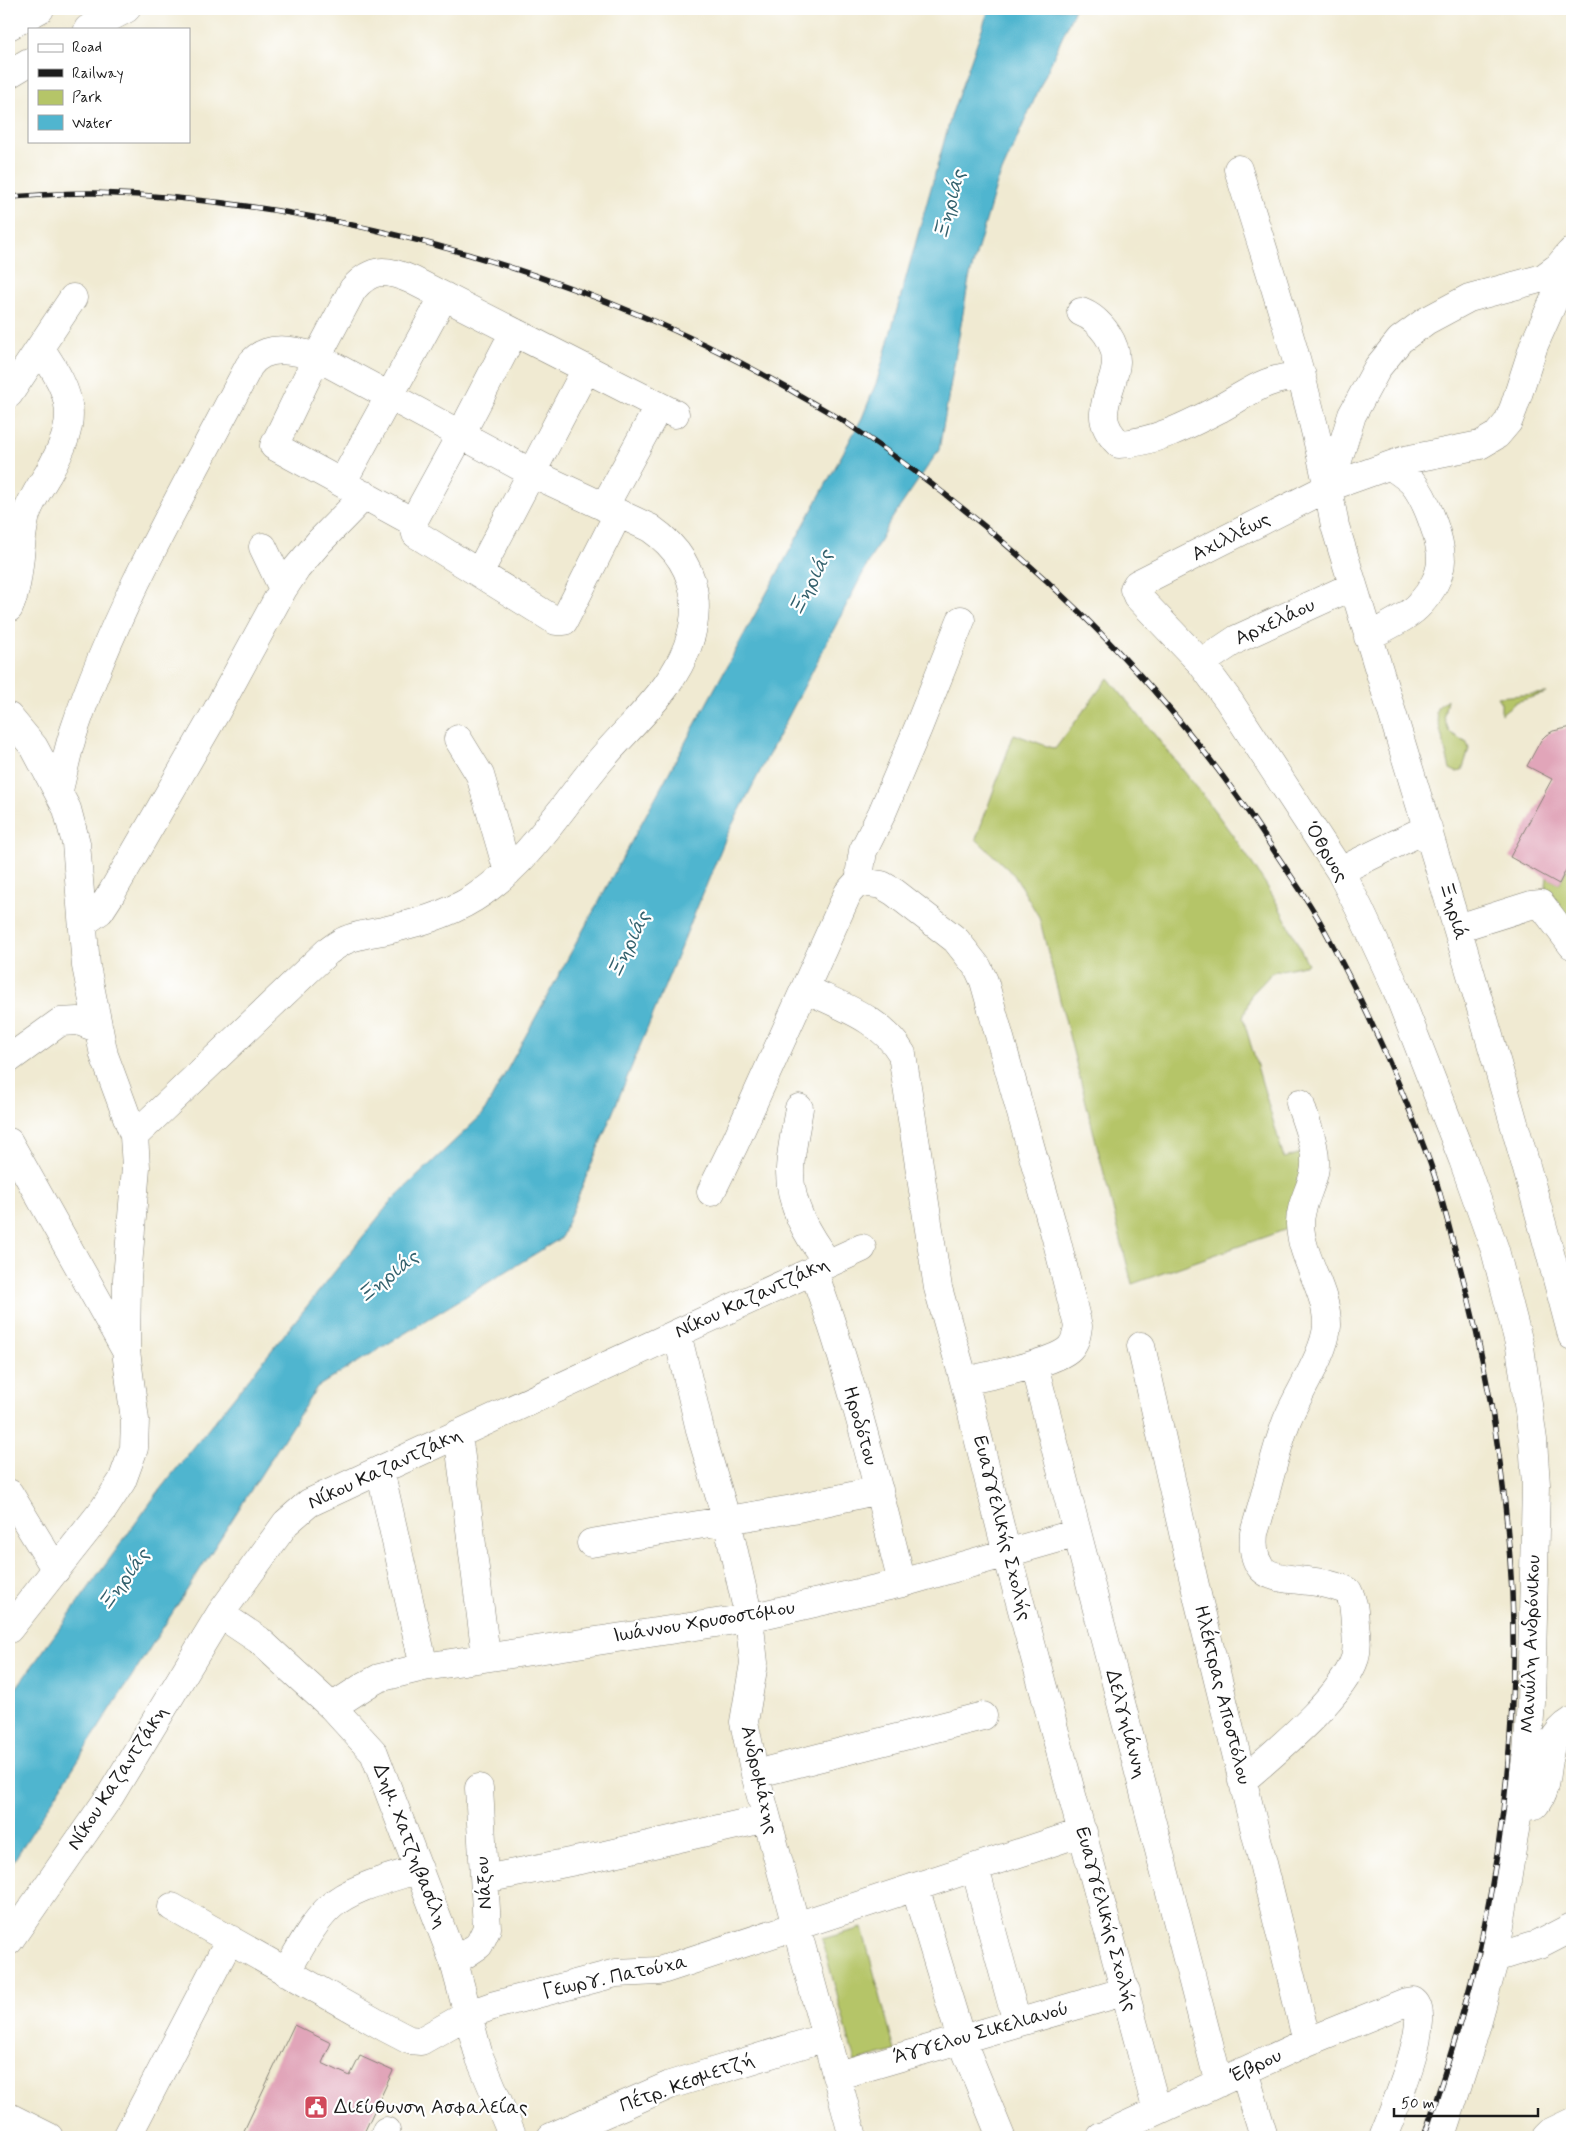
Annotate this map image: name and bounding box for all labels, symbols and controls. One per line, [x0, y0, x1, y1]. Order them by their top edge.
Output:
legend [28, 28, 190, 142]
text: Road [72, 38, 102, 58]
text: Railway [72, 64, 124, 84]
text: Park [72, 88, 102, 108]
text: Water [72, 114, 112, 134]
water label: Ξηριάς [927, 165, 973, 243]
street label: Αχιλλέως [1187, 506, 1275, 568]
water label: Ξηριάς [782, 543, 841, 621]
street label: Αρχελάου [1230, 592, 1320, 652]
street label: Όθρυος [1297, 817, 1355, 888]
street label: Ξηριά [1432, 879, 1474, 944]
water label: Ξηριάς [601, 905, 658, 983]
water label: Ξηριάς [351, 1242, 426, 1310]
street label: Νίκου Καζαντζάκη [670, 1250, 834, 1346]
street label: Ηροδότου [836, 1383, 884, 1469]
street label: Νίκου Καζαντζάκη [303, 1421, 467, 1517]
street label: Ευαγγελικής Σχολής [966, 1433, 1038, 1624]
water label: Ξηριάς [92, 1541, 157, 1617]
street label: Μανώλη Ανδρόνικου [1514, 1554, 1548, 1734]
street label: Ιωάννου Χρυσοστόμου [611, 1594, 797, 1650]
street label: Ηλέκτρας Αποστόλου [1187, 1603, 1257, 1787]
street label: Δελγηιάννη [1098, 1667, 1154, 1781]
street label: Νίκου Καζαντζάκη [61, 1700, 175, 1856]
street label: Ανδρομάχης [733, 1723, 785, 1837]
street label: Δημ. Χατζηβασίλη [366, 1760, 454, 1932]
street label: Ευαγγελικής Σχολής [1068, 1824, 1144, 2014]
street label: Νάξου [469, 1856, 499, 1910]
street label: Γεωργ. Πατούχα [540, 1948, 690, 2006]
street label: Άγγελου Σικελιανού [890, 1995, 1072, 2071]
street label: Έβρου [1226, 2042, 1286, 2090]
street label: Πέτρ. Κεσμετζή [616, 2046, 758, 2120]
scale bar [1394, 2086, 1537, 2118]
public building icon: Διεύθυνση Ασφαλείας [303, 2094, 329, 2120]
place label: Διεύθυνση Ασφαλείας [334, 2094, 528, 2121]
text: 50 m [1401, 2094, 1435, 2114]

